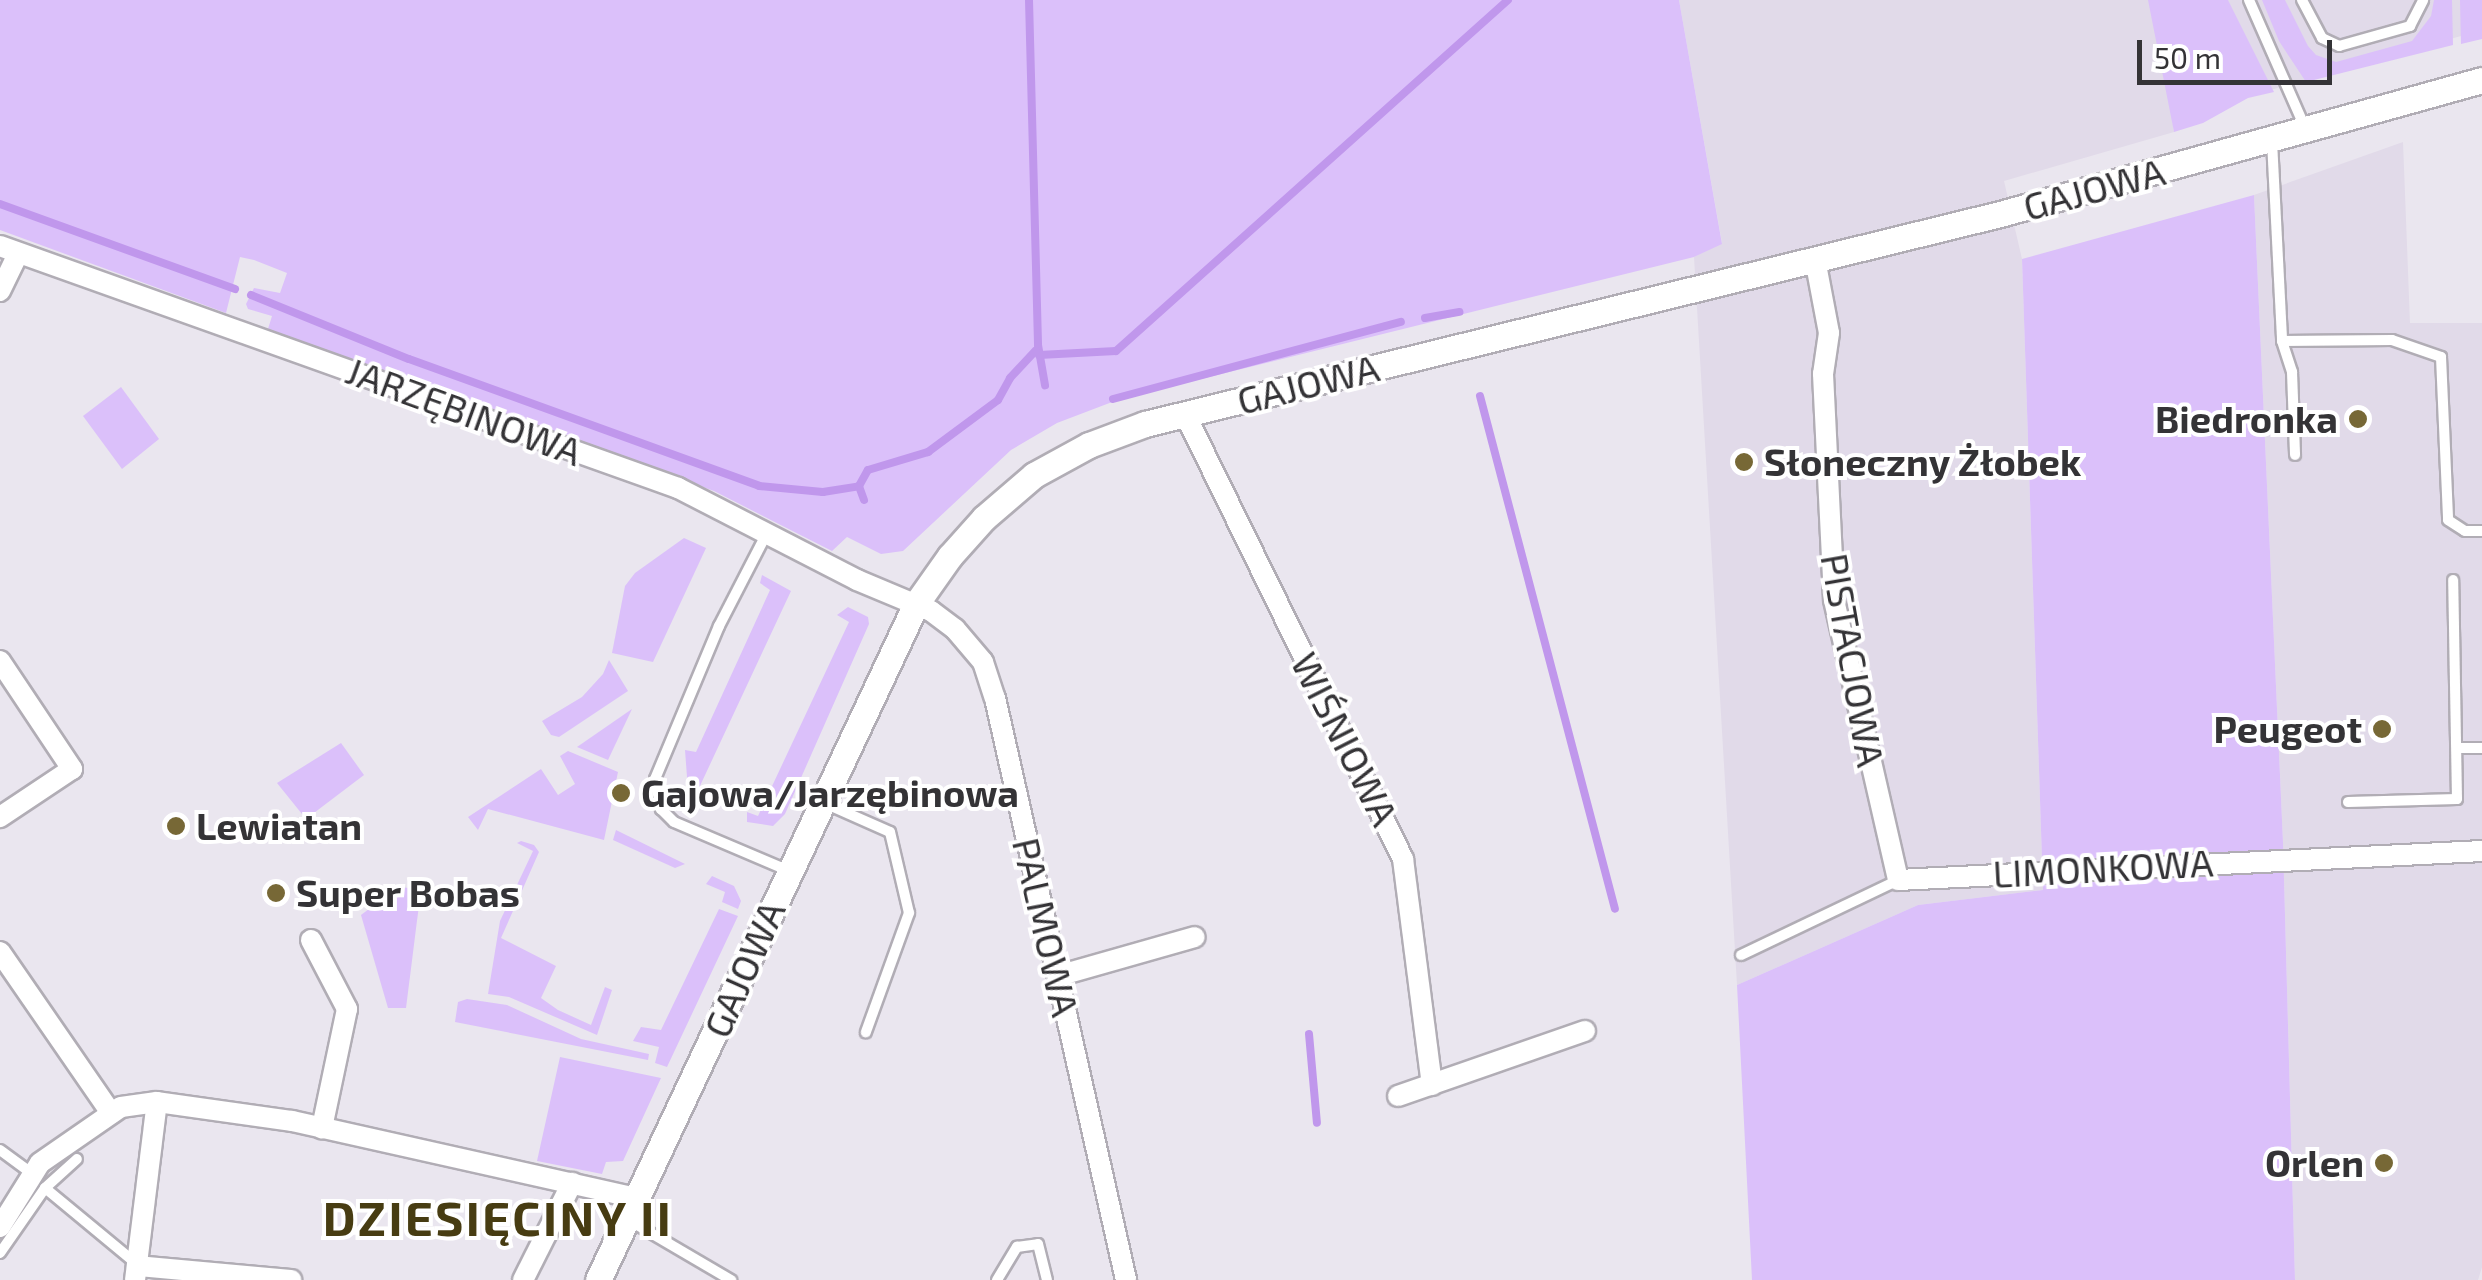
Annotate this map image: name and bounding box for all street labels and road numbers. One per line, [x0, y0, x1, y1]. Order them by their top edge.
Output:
street label: GAJOWA [2018, 148, 2170, 230]
street label: GAJOWA [1232, 344, 1384, 424]
street label: JARZĘBINOWA [340, 347, 588, 475]
street label: PISTACJOWA [1812, 550, 1894, 770]
street label: WIŚNIOWA [1282, 645, 1408, 833]
street label: PALMOWA [1003, 833, 1089, 1021]
street label: LIMONKOWA [1992, 839, 2214, 897]
street label: GAJOWA [694, 894, 794, 1044]

